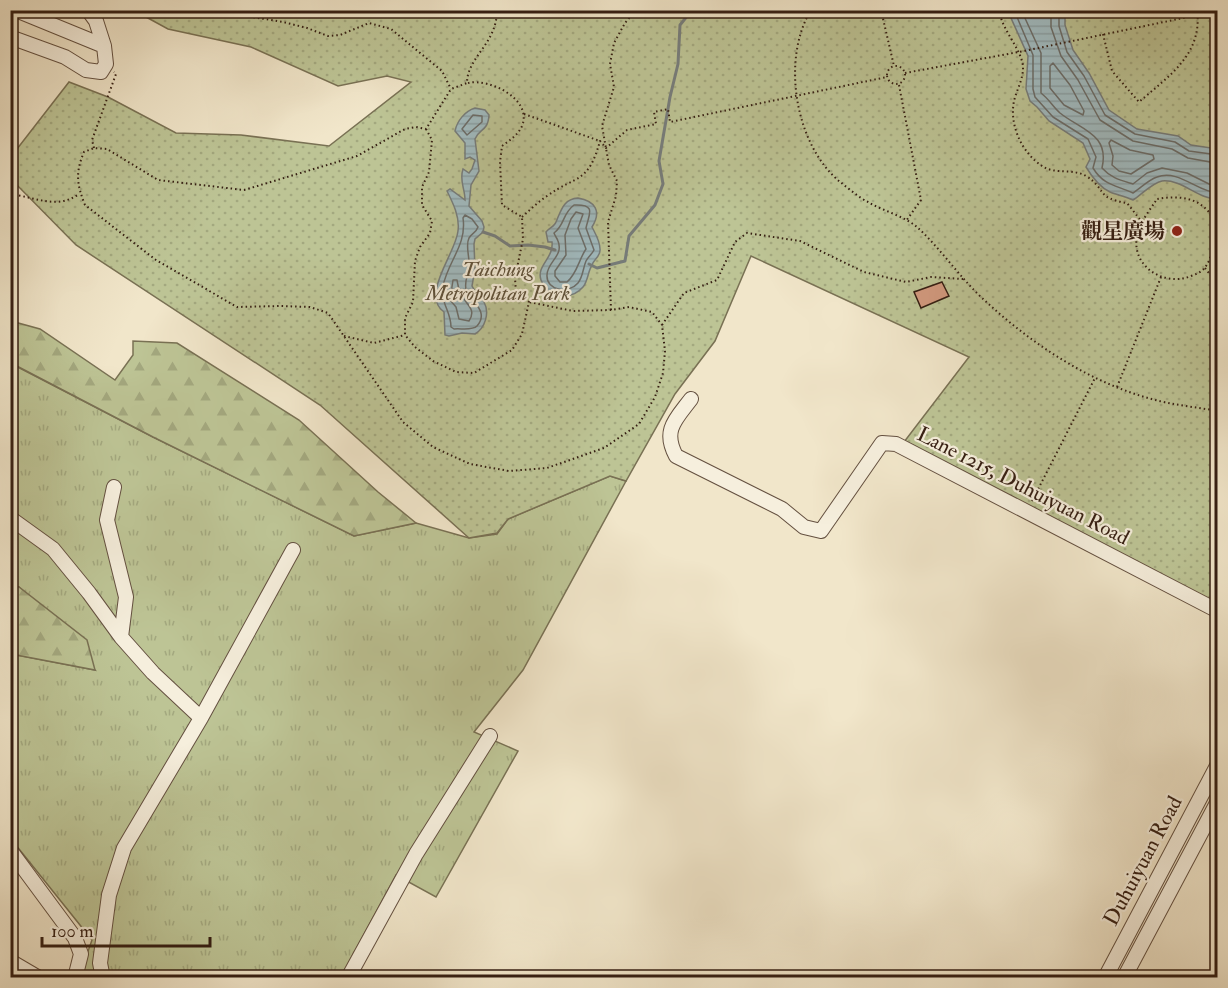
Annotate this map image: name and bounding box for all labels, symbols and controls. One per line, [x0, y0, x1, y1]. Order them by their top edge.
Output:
place label: 觀星廣場 [1081, 218, 1165, 245]
marker: 觀星廣場 [1170, 224, 1184, 238]
park label: Taichung Metropolitan Park [424, 256, 570, 307]
street label: Lane 1215, Duhuiyuan Road [912, 421, 1134, 552]
street label: Duhuiyuan Road [1097, 791, 1189, 931]
scale bar [42, 910, 210, 948]
text: 100 m [51, 920, 94, 943]

